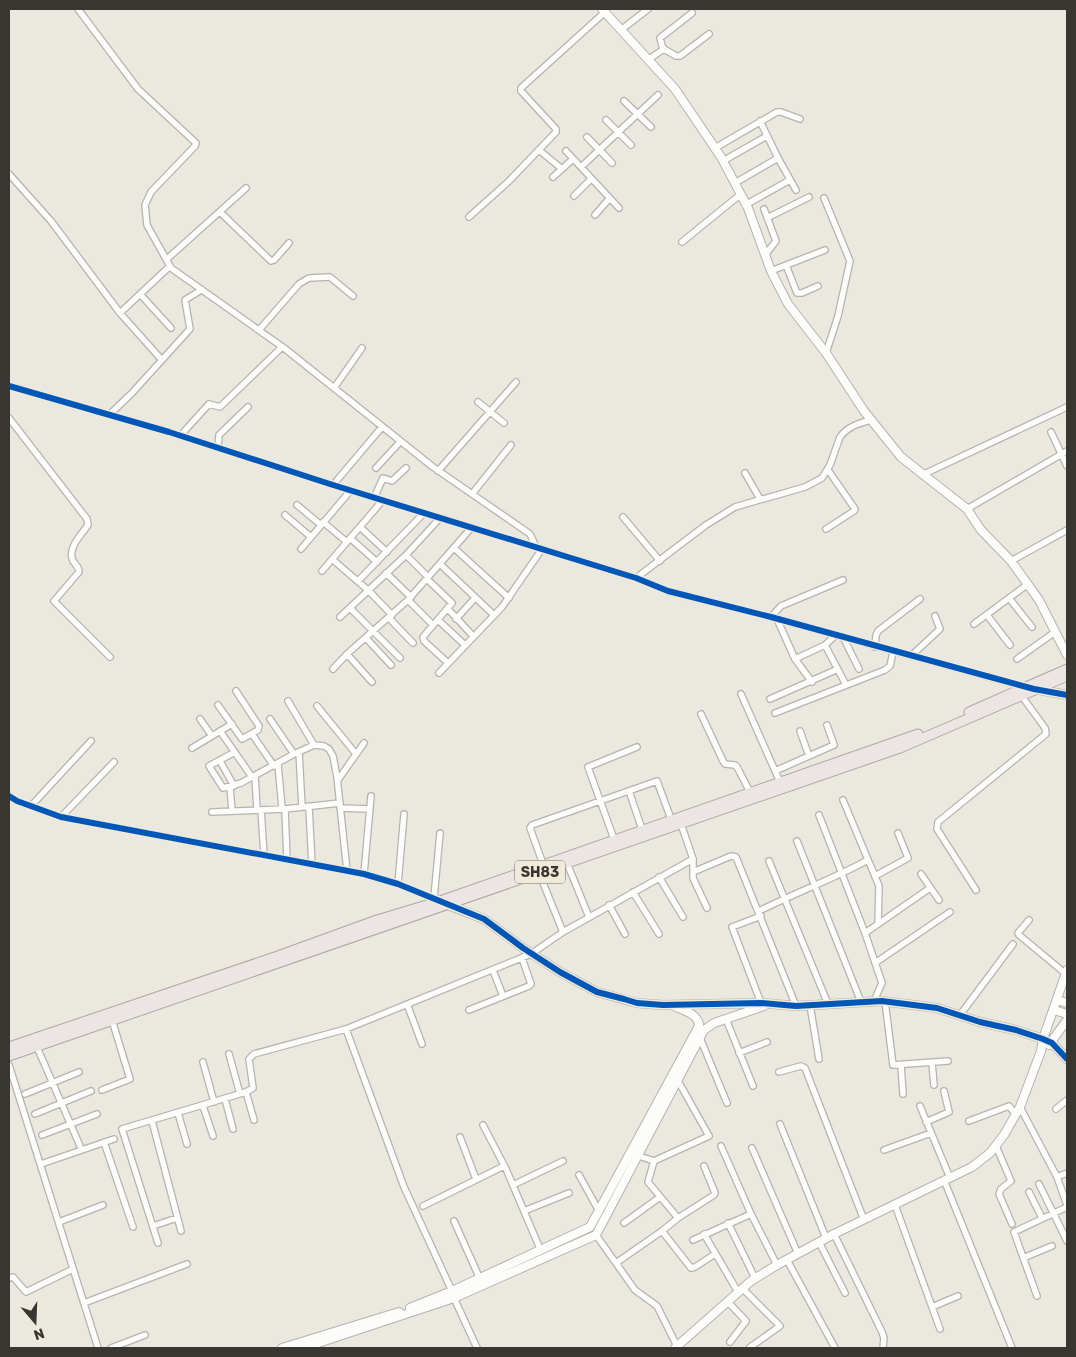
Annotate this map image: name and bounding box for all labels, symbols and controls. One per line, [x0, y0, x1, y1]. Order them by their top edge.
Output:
road number: SH83 [515, 860, 565, 884]
north arrow [10, 1297, 60, 1347]
text: N [32, 1324, 47, 1343]

